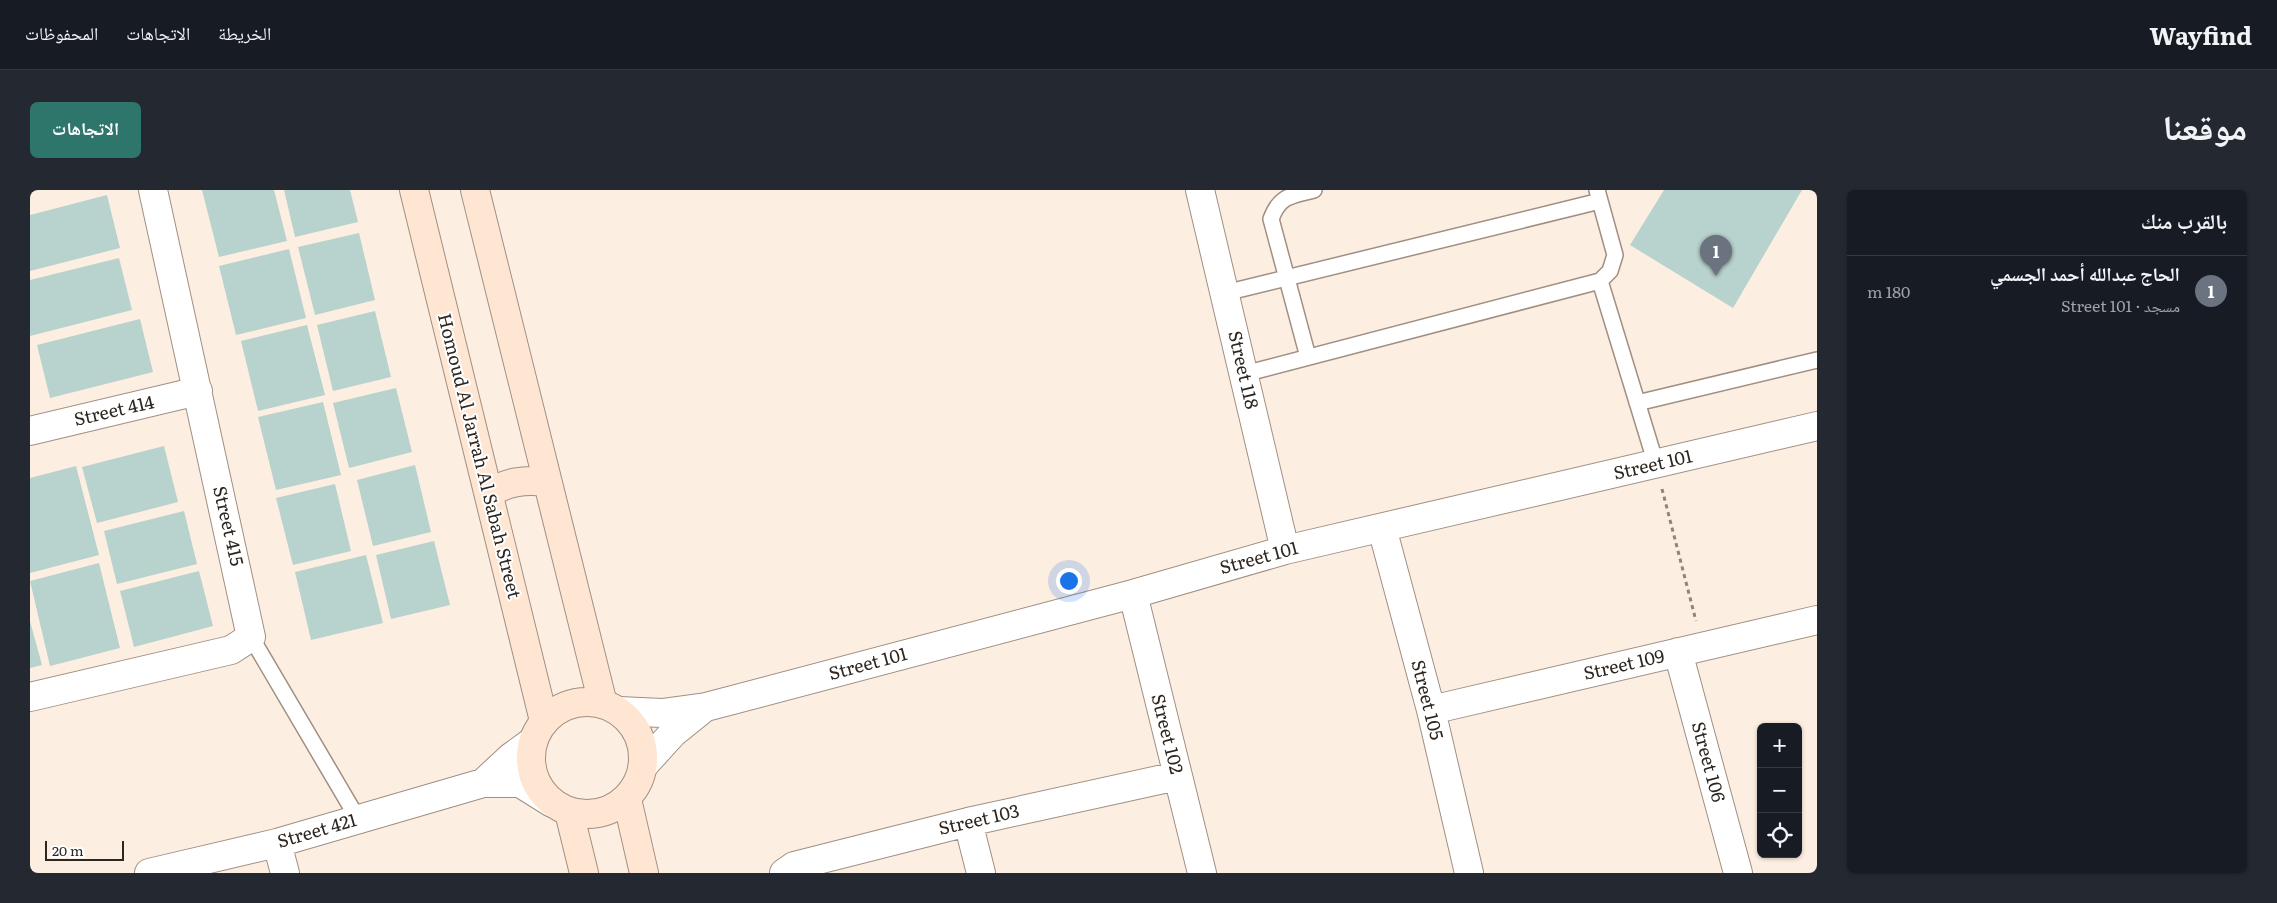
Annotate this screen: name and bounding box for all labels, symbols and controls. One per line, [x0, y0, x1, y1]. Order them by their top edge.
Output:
text: Wayfind [2149, 17, 2252, 52]
text: المحفوظات [25, 19, 98, 46]
text: الاتجاهات [126, 19, 190, 46]
text: الخريطة [218, 19, 271, 46]
text: موقعنا [2162, 99, 2247, 151]
button: الاتجاهات [30, 102, 141, 158]
text: بالقرب منك [2141, 204, 2227, 235]
pin: 1 [1700, 235, 1732, 276]
text: الحاج عبدالله أحمد الجسمي [1990, 259, 2180, 287]
text: 180 m [1867, 279, 1910, 303]
text: 1 [2208, 279, 2214, 303]
text: مسجد · Street 101 [2061, 293, 2180, 317]
street label: Homoud Al Jarrah Al Sabah Street [432, 310, 529, 602]
street label: Street 118 [1222, 328, 1267, 412]
street label: Street 414 [71, 387, 157, 432]
street label: Street 101 [1611, 441, 1695, 486]
street label: Street 415 [207, 483, 252, 568]
street label: Street 101 [1216, 533, 1301, 580]
your location [1056, 568, 1082, 594]
street label: Street 101 [825, 639, 910, 686]
street label: Street 109 [1581, 641, 1667, 686]
street label: Street 105 [1405, 657, 1451, 743]
street label: Street 102 [1145, 691, 1191, 777]
street label: Street 106 [1686, 718, 1733, 805]
map controls [1757, 723, 1802, 858]
button: + [1757, 723, 1802, 768]
button: − [1757, 768, 1802, 813]
street label: Street 103 [936, 796, 1022, 841]
street label: Street 421 [274, 805, 359, 854]
button: locate [1757, 813, 1802, 858]
scale bar [45, 838, 124, 861]
text: 20 m [52, 840, 84, 860]

